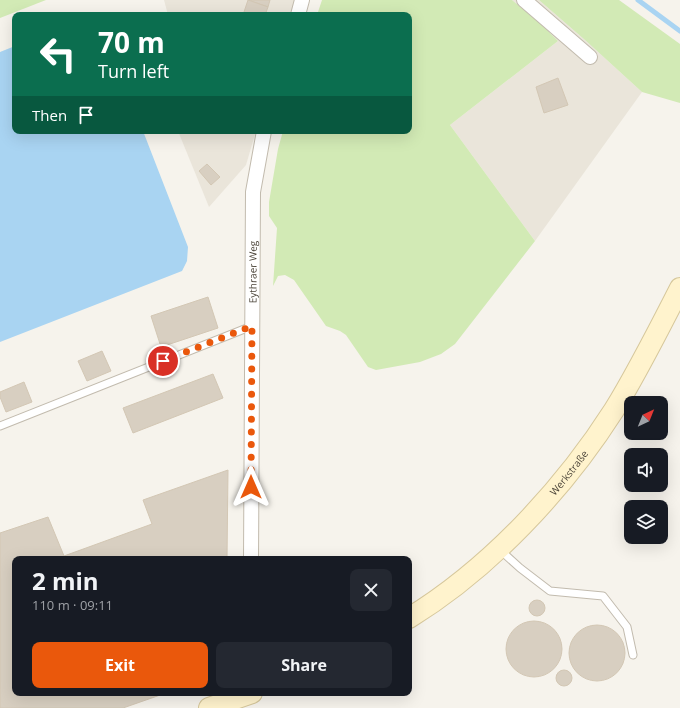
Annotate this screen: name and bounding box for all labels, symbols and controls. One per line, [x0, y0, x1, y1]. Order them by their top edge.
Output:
text: 70 m [98, 23, 165, 61]
icon: left [32, 28, 84, 80]
text: Turn left [98, 59, 169, 83]
icon: arrive [75, 104, 97, 126]
text: Then [32, 105, 67, 125]
street label: Eythraer Weg [245, 240, 260, 303]
pin [146, 344, 180, 378]
icon: arrive [152, 350, 174, 372]
north arrow [624, 396, 668, 440]
map controls [624, 396, 668, 544]
street label: Werkstraße [546, 447, 591, 498]
button: sound [624, 448, 668, 492]
position arrow [230, 466, 272, 508]
button: layers [624, 500, 668, 544]
text: 2 min [32, 564, 99, 597]
button: close [350, 569, 392, 611]
text: 110 m · 09:11 [32, 596, 113, 614]
button: Exit [32, 642, 208, 688]
button: Share [216, 642, 392, 688]

